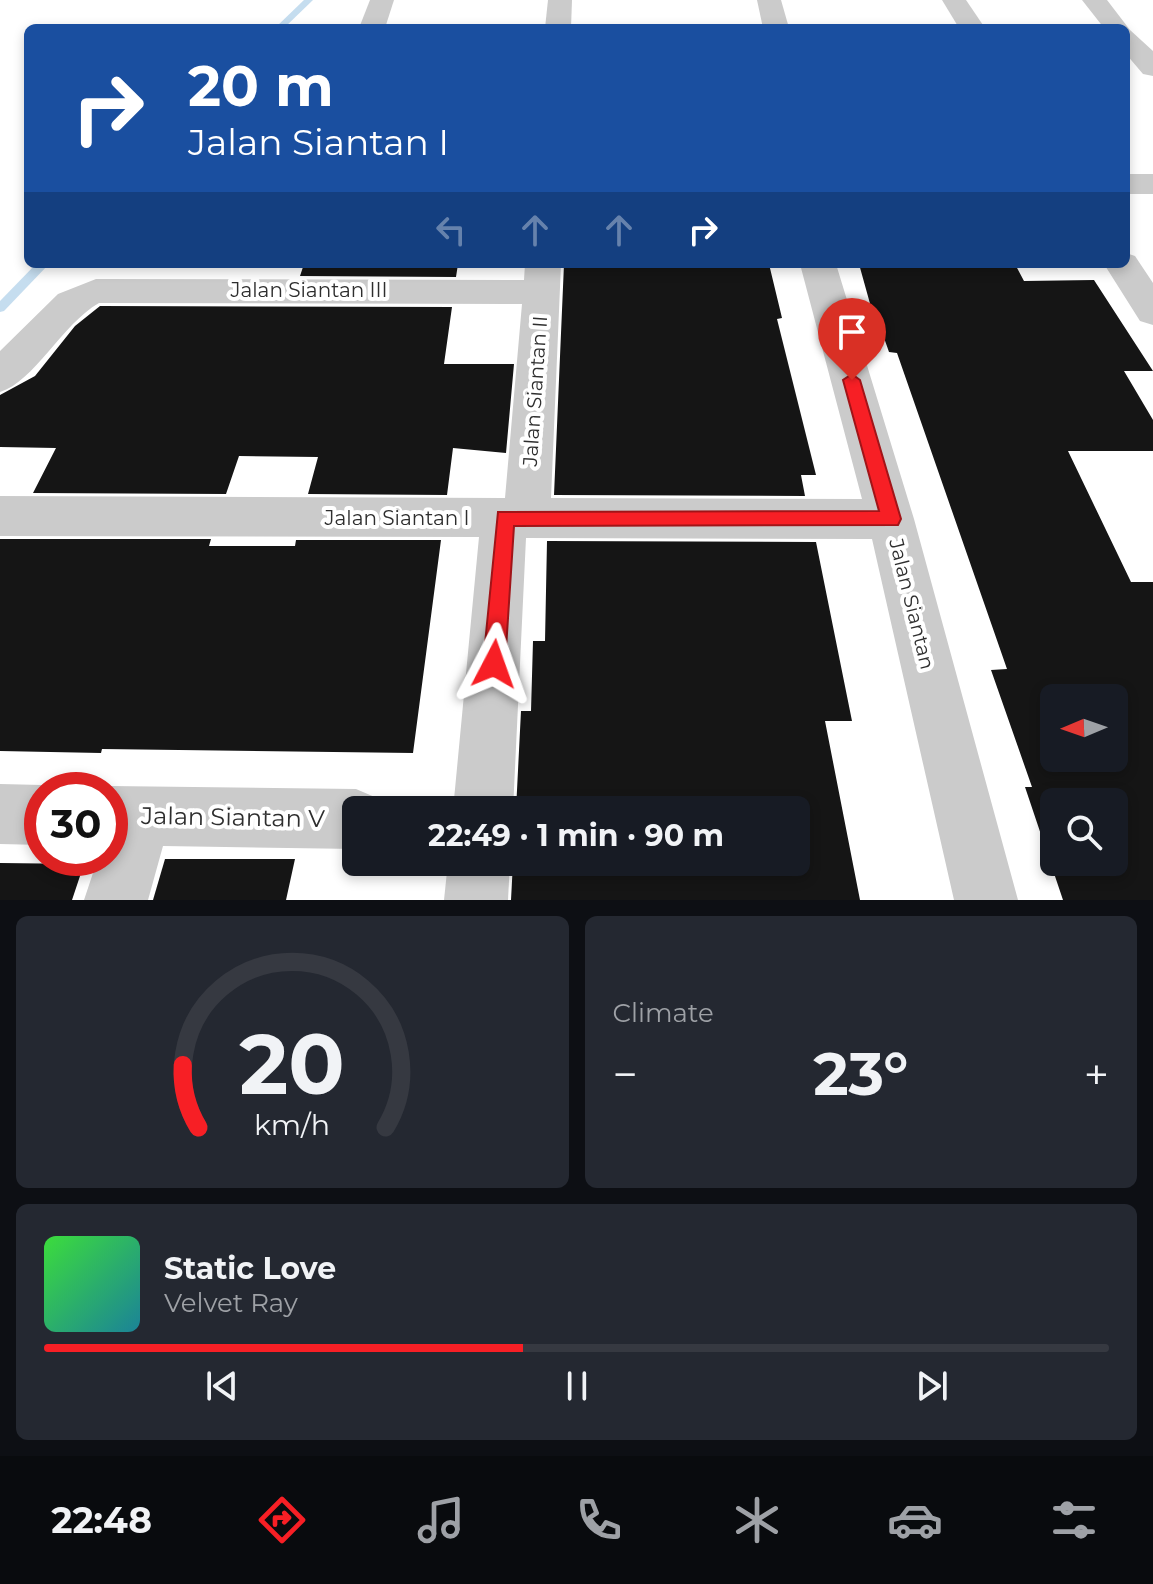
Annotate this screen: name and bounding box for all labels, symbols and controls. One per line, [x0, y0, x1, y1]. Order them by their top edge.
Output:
text: 20 m [188, 52, 334, 120]
icon: right [56, 56, 160, 160]
text: Jalan Siantan I [188, 120, 449, 164]
icon: left [429, 208, 473, 252]
icon: ahead [513, 208, 557, 252]
icon: ahead [597, 208, 641, 252]
icon: right [681, 208, 725, 252]
street label: Jalan Siantan III [229, 278, 388, 302]
pin [818, 298, 886, 380]
icon: arrive [830, 310, 874, 354]
street label: Jalan Siantan II [518, 315, 552, 468]
street label: Jalan Siantan I [323, 506, 470, 530]
street label: Jalan Siantan [884, 535, 940, 672]
position arrow [452, 622, 536, 706]
north arrow [1040, 684, 1128, 772]
map controls [1040, 684, 1128, 876]
speed limit sign: 30 [24, 772, 128, 876]
button: search [1040, 788, 1128, 876]
street label: Jalan Siantan V [140, 801, 325, 833]
text: 22:49 · 1 min · 90 m [428, 817, 724, 854]
text: Climate [613, 997, 714, 1029]
text: 20 [239, 1013, 345, 1115]
text: 23° [813, 1037, 908, 1110]
text: − [613, 1047, 638, 1101]
text: + [1084, 1047, 1109, 1101]
text: km/h [254, 1107, 330, 1142]
text: Static Love [164, 1250, 336, 1287]
text: Velvet Ray [164, 1287, 298, 1319]
icon: previous [200, 1364, 244, 1408]
icon: pause [555, 1364, 599, 1408]
icon: next [910, 1364, 954, 1408]
icon: directions [254, 1492, 310, 1548]
icon: music [413, 1492, 469, 1548]
icon: phone [571, 1492, 627, 1548]
icon: climate [729, 1492, 785, 1548]
icon: car [887, 1492, 943, 1548]
icon: filters [1046, 1492, 1102, 1548]
text: 22:48 [51, 1498, 152, 1542]

